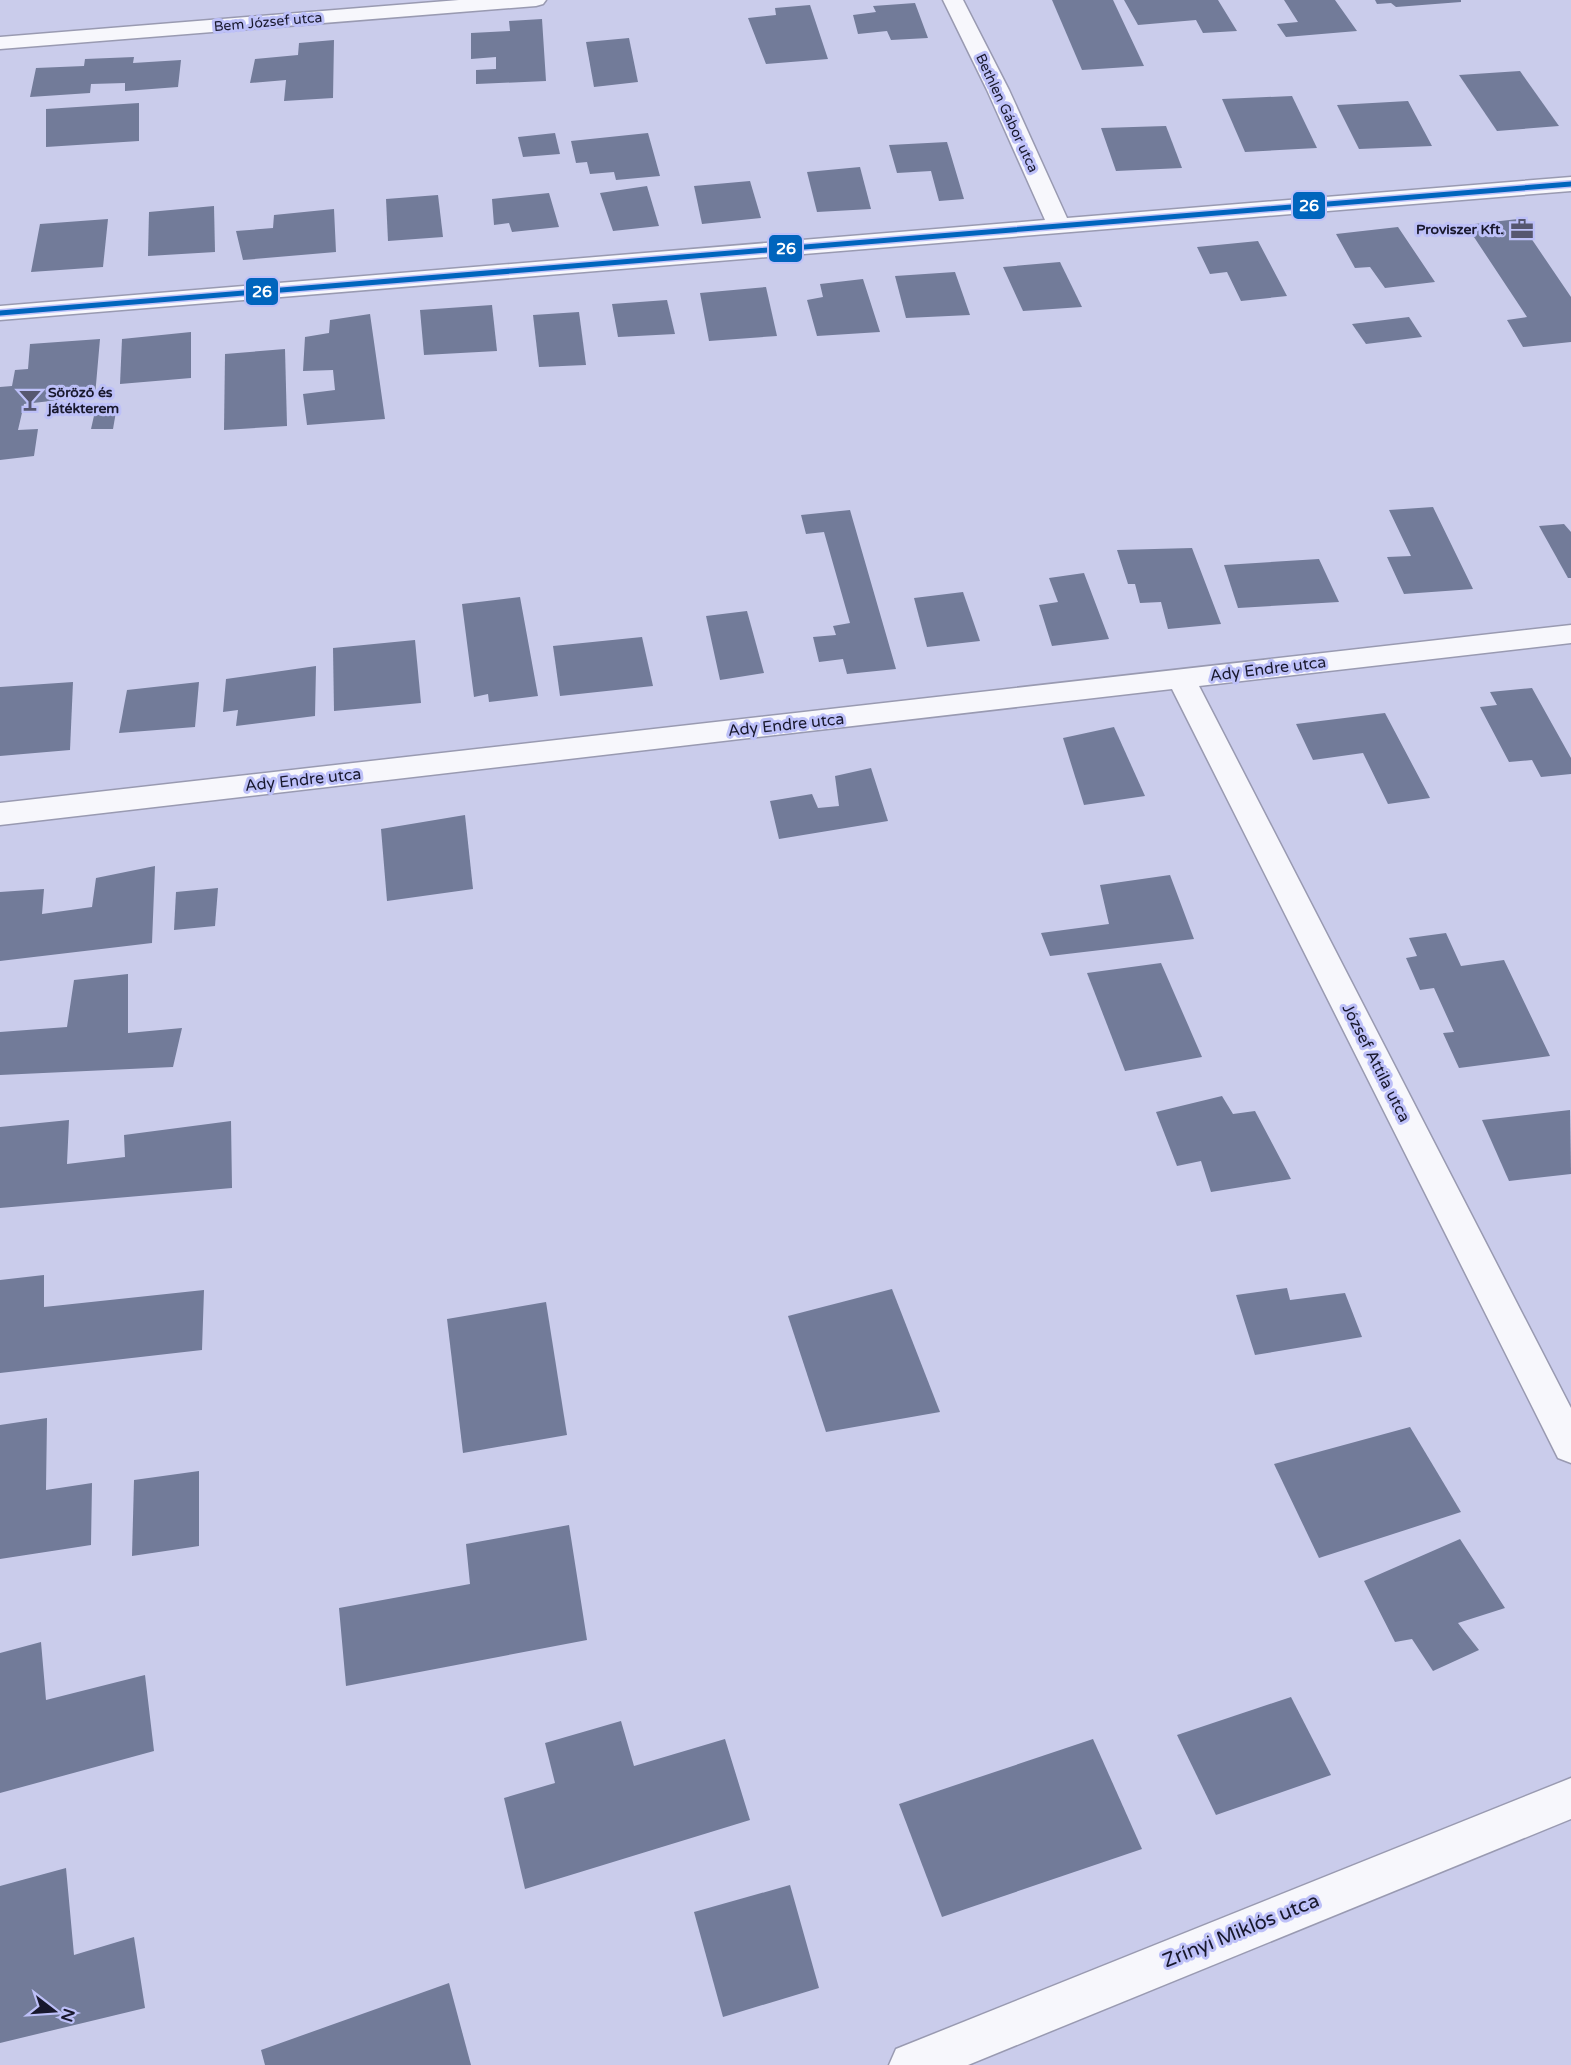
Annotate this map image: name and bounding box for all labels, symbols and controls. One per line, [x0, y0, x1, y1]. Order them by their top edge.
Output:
street label: Bem József utca [213, 9, 323, 35]
street label: Bethlen Gábor utca [972, 51, 1042, 175]
line badge: 26 [1292, 191, 1326, 220]
text: 26 [1299, 196, 1319, 216]
office icon: Proviszer Kft. [1509, 216, 1535, 242]
place label: Proviszer Kft. [1416, 221, 1504, 238]
line badge: 26 [768, 234, 803, 263]
text: 26 [776, 239, 796, 259]
line badge: 26 [245, 277, 279, 306]
text: 26 [252, 282, 272, 302]
place label: Söröző és játékterem [47, 384, 119, 417]
bar icon: Söröző és játékterem [17, 387, 43, 413]
street label: Ady Endre utca [1209, 652, 1327, 686]
street label: Ady Endre utca [727, 709, 845, 741]
street label: Ady Endre utca [244, 764, 362, 796]
street label: József Attila utca [1338, 1000, 1414, 1126]
street label: Zrínyi Miklós utca [1159, 1889, 1323, 1973]
north arrow [24, 1981, 84, 2041]
text: N [56, 2006, 79, 2024]

